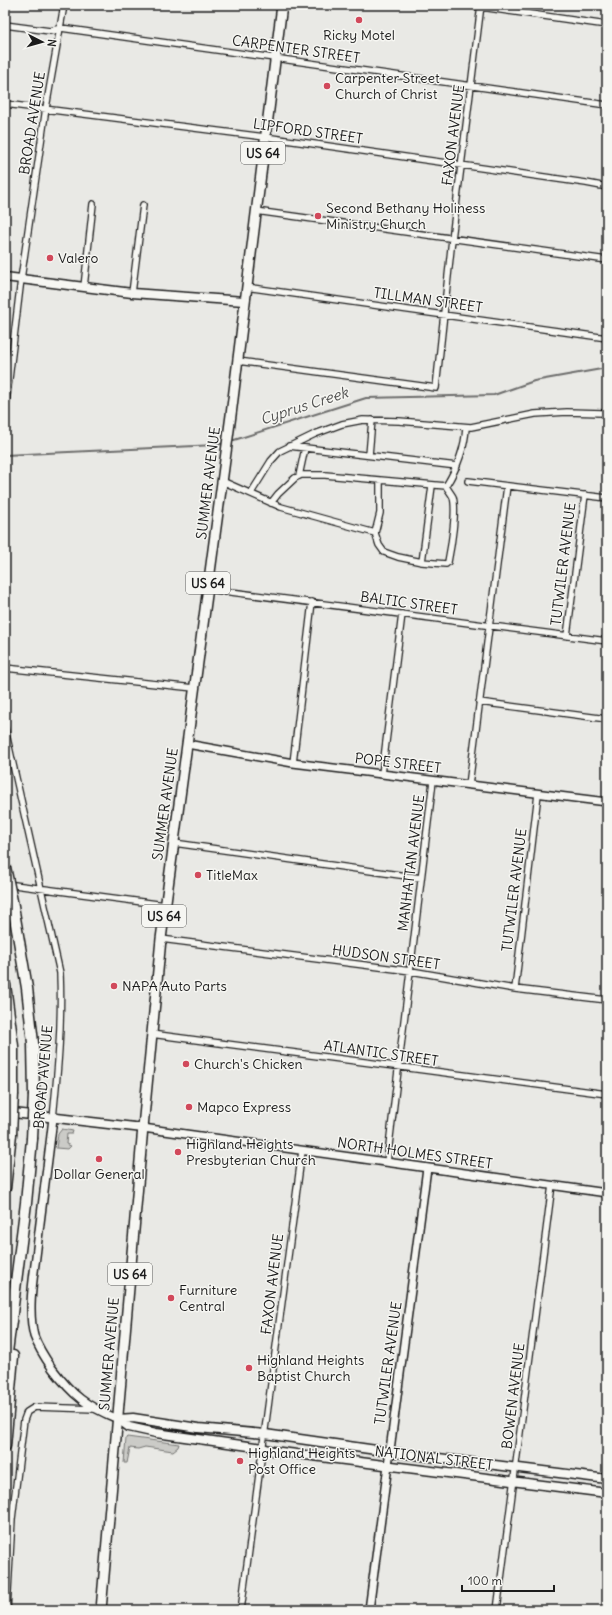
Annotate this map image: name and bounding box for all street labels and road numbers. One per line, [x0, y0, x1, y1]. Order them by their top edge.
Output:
street label: CARPENTER STREET [231, 31, 361, 67]
street label: BROAD AVENUE [15, 70, 49, 176]
street label: FAXON AVENUE [438, 84, 468, 186]
street label: LIPFORD STREET [252, 114, 364, 148]
road number: US 64 [241, 142, 285, 164]
street label: TILLMAN STREET [372, 283, 484, 317]
street label: SUMMER AVENUE [192, 426, 224, 540]
street label: TUTWILER AVENUE [547, 501, 579, 627]
road number: US 64 [186, 572, 230, 594]
street label: BALTIC STREET [359, 587, 459, 619]
street label: SUMMER AVENUE [148, 747, 182, 861]
street label: POPE STREET [354, 749, 442, 777]
street label: MANHATTAN AVENUE [394, 794, 428, 932]
street label: TUTWILER AVENUE [498, 827, 530, 953]
road number: US 64 [142, 905, 186, 927]
street label: HUDSON STREET [331, 941, 441, 973]
street label: BROAD AVENUE [29, 1024, 57, 1130]
street label: ATLANTIC STREET [323, 1036, 439, 1070]
street label: NORTH HOLMES STREET [336, 1133, 494, 1173]
street label: FAXON AVENUE [257, 1233, 287, 1335]
road number: US 64 [108, 1263, 152, 1285]
street label: SUMMER AVENUE [95, 1297, 123, 1411]
street label: TUTWILER AVENUE [370, 1300, 406, 1426]
street label: BOWEN AVENUE [498, 1342, 528, 1450]
street label: NATIONAL STREET [374, 1442, 494, 1474]

